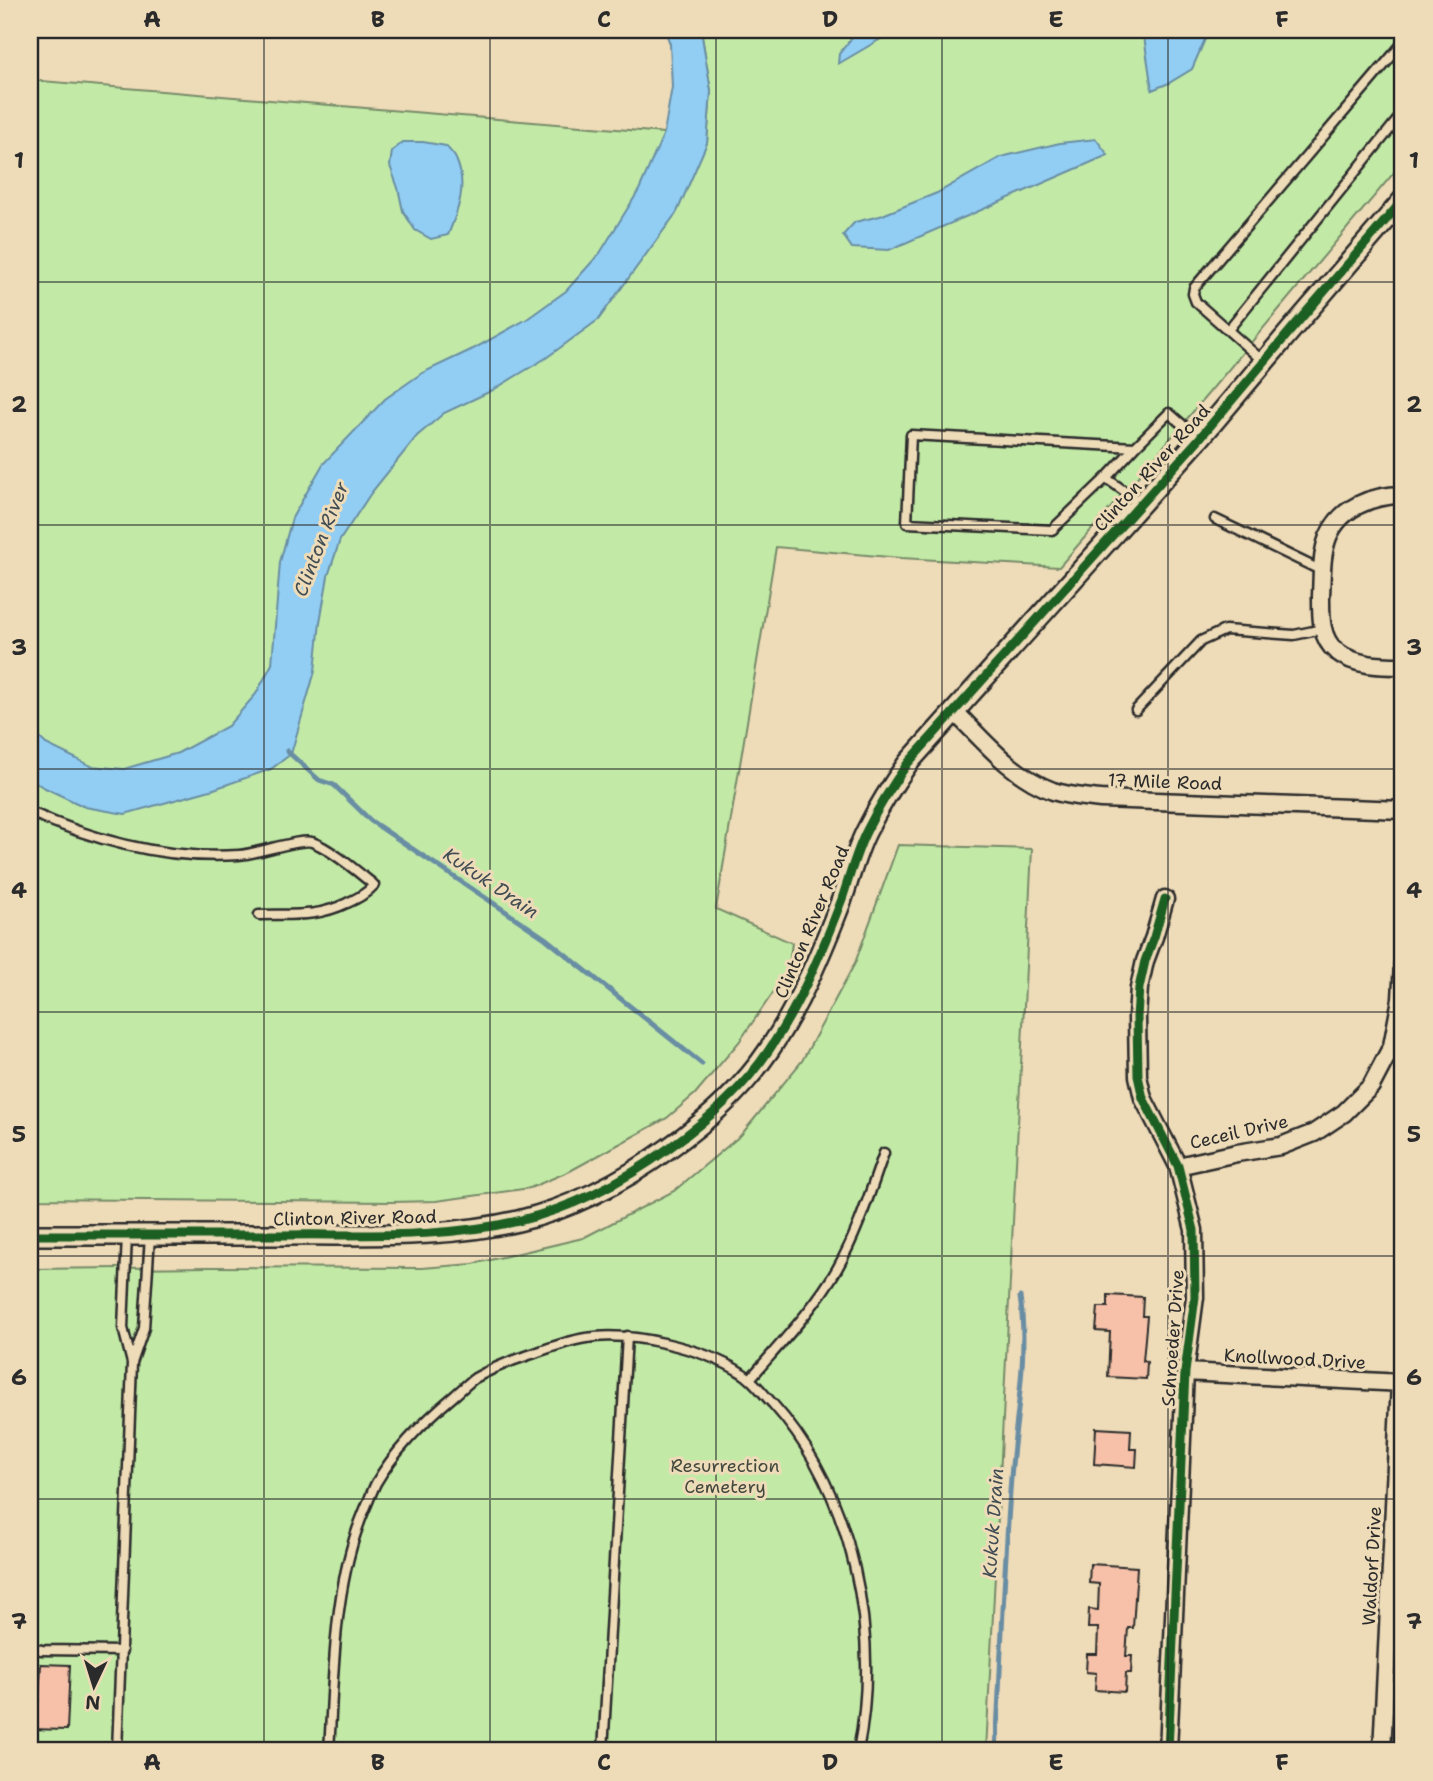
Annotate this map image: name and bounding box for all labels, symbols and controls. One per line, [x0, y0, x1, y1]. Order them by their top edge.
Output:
text: A [143, 4, 161, 34]
text: B [371, 4, 385, 34]
text: C [597, 4, 611, 34]
text: D [822, 4, 838, 34]
text: E [1048, 4, 1064, 34]
text: F [1275, 4, 1289, 34]
text: 1 [14, 145, 24, 175]
text: 1 [1409, 145, 1419, 175]
text: 2 [11, 389, 27, 419]
text: 2 [1406, 389, 1422, 419]
street label: Clinton River Road [1088, 399, 1216, 537]
water label: Clinton River [288, 477, 355, 600]
text: 3 [11, 632, 27, 662]
text: 3 [1406, 632, 1422, 662]
street label: 17 Mile Road [1107, 768, 1223, 796]
water label: Kukuk Drain [438, 842, 544, 924]
street label: Clinton River Road [769, 842, 855, 1002]
text: 4 [11, 875, 27, 905]
text: 4 [1406, 875, 1422, 905]
street label: Ceceil Drive [1188, 1109, 1290, 1155]
text: 5 [12, 1119, 26, 1149]
text: 5 [1407, 1119, 1421, 1149]
street label: Clinton River Road [273, 1205, 437, 1231]
street label: Schroeder Drive [1156, 1268, 1190, 1408]
street label: Knollwood Drive [1223, 1343, 1367, 1375]
text: 6 [11, 1362, 27, 1392]
text: 6 [1406, 1362, 1422, 1392]
park label: Resurrection Cemetery [670, 1454, 780, 1499]
water label: Kukuk Drain [977, 1467, 1009, 1579]
street label: Waldorf Drive [1357, 1506, 1387, 1626]
text: 7 [11, 1606, 27, 1636]
text: 7 [1406, 1606, 1422, 1636]
north arrow [60, 1652, 130, 1722]
text: N [84, 1689, 101, 1715]
text: A [143, 1747, 161, 1777]
text: B [371, 1747, 385, 1777]
text: C [597, 1747, 611, 1777]
text: D [822, 1747, 838, 1777]
text: E [1048, 1747, 1064, 1777]
text: F [1275, 1747, 1289, 1777]

